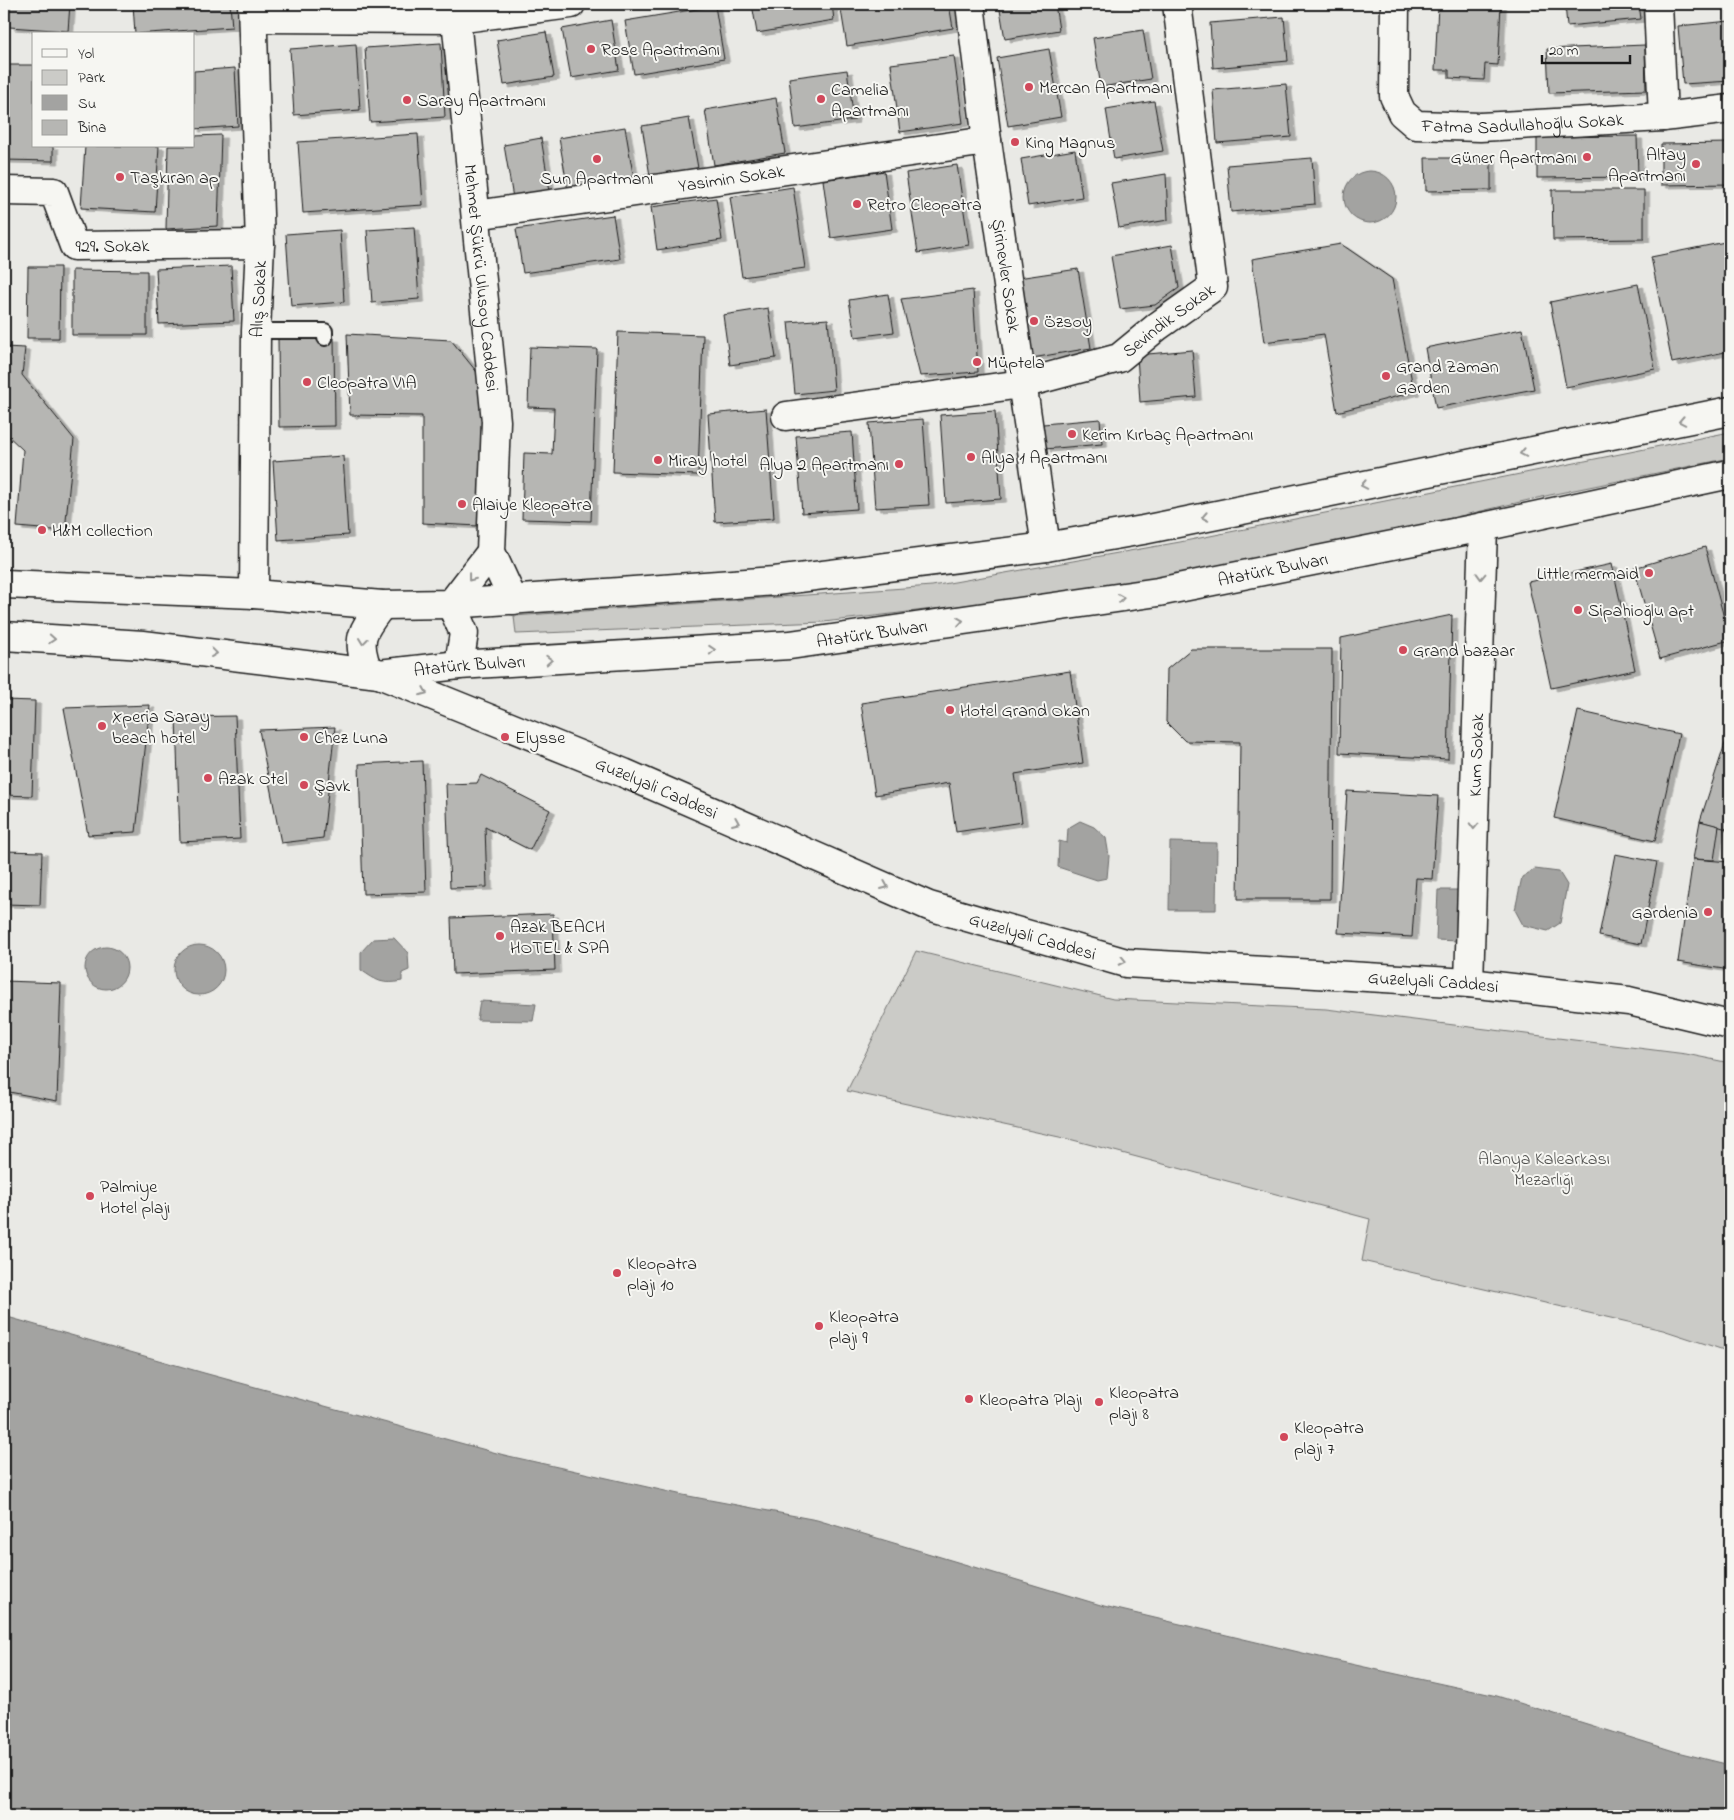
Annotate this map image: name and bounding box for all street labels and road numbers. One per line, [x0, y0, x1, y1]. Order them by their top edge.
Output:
street label: Fatma Sadullahoğlu Sokak [1420, 108, 1625, 142]
street label: Yasimin Sokak [677, 159, 787, 201]
street label: Mehmet Şükrü Ulusoy Caddesi [456, 163, 504, 393]
street label: Şirinevler Sokak [983, 217, 1026, 335]
street label: 929. Sokak [75, 234, 150, 261]
street label: Alış Sokak [245, 260, 275, 338]
street label: Sevindik Sokak [1118, 278, 1222, 365]
street label: Atatürk Bulvarı [1216, 547, 1331, 595]
street label: Atatürk Bulvarı [815, 614, 930, 656]
street label: Atatürk Bulvarı [412, 650, 526, 685]
street label: Kum Sokak [1464, 713, 1492, 797]
street label: Guzelyali Caddesi [591, 752, 721, 827]
street label: Guzelyali Caddesi [966, 907, 1099, 969]
street label: Guzelyali Caddesi [1367, 966, 1500, 1001]

